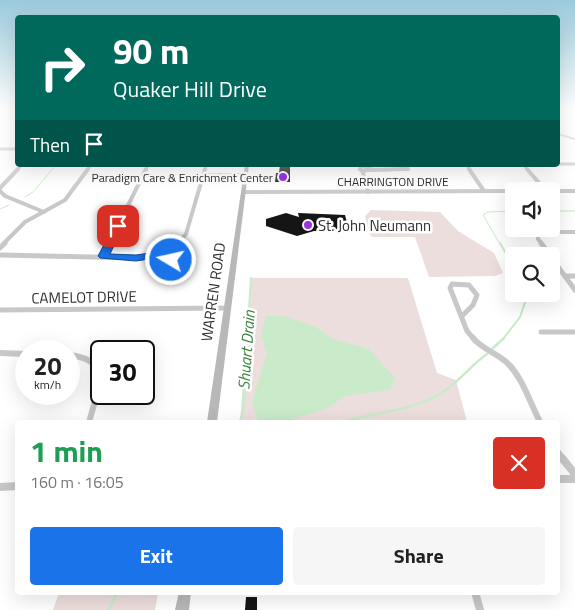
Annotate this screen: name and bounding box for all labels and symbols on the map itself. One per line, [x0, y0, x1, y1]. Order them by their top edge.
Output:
place label: Paradigm Care & Enrichment Center [92, 168, 273, 187]
marker: Paradigm Care & Enrichment Center [277, 171, 289, 183]
street label: CHARRINGTON DRIVE [337, 172, 449, 191]
pin [97, 205, 139, 247]
place label: St. John Neumann [318, 214, 431, 237]
marker: St. John Neumann [302, 219, 314, 231]
position arrow [144, 233, 196, 285]
street label: WARREN ROAD [195, 241, 231, 343]
street label: CAMELOT DRIVE [31, 285, 137, 309]
water label: Shuart Drain [231, 309, 261, 390]
speed limit sign: 30 [90, 340, 155, 405]

